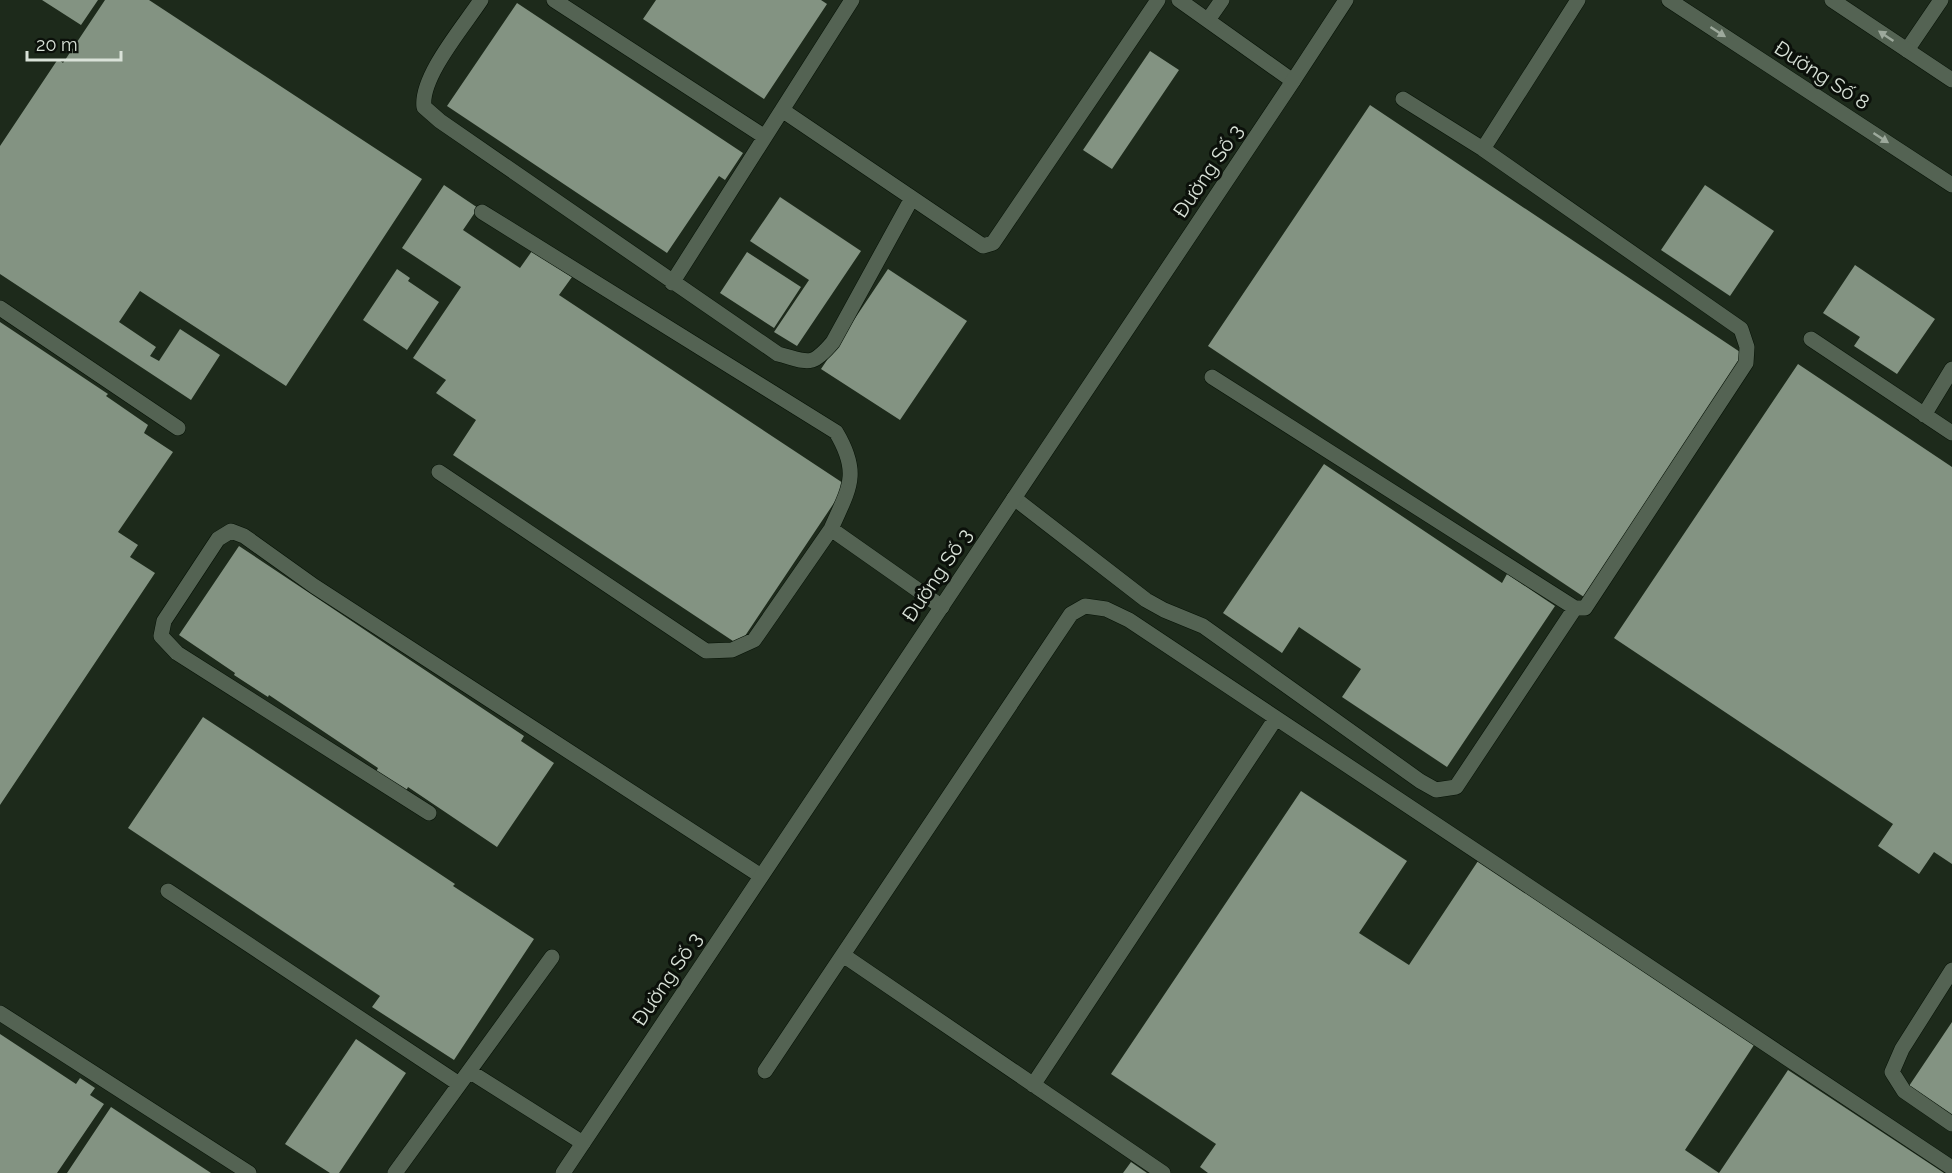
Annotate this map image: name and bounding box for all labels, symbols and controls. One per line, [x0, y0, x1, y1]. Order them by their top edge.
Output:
scale bar [27, 24, 122, 62]
one-way arrow [1710, 26, 1726, 37]
one-way arrow [1878, 31, 1894, 42]
text: 20 m [36, 34, 78, 55]
street label: Đường Số 8 [1770, 35, 1874, 115]
street label: Đường Số 3 [1168, 120, 1248, 222]
one-way arrow [1873, 133, 1889, 144]
street label: Đường Số 3 [897, 524, 977, 626]
street label: Đường Số 3 [627, 928, 707, 1030]

